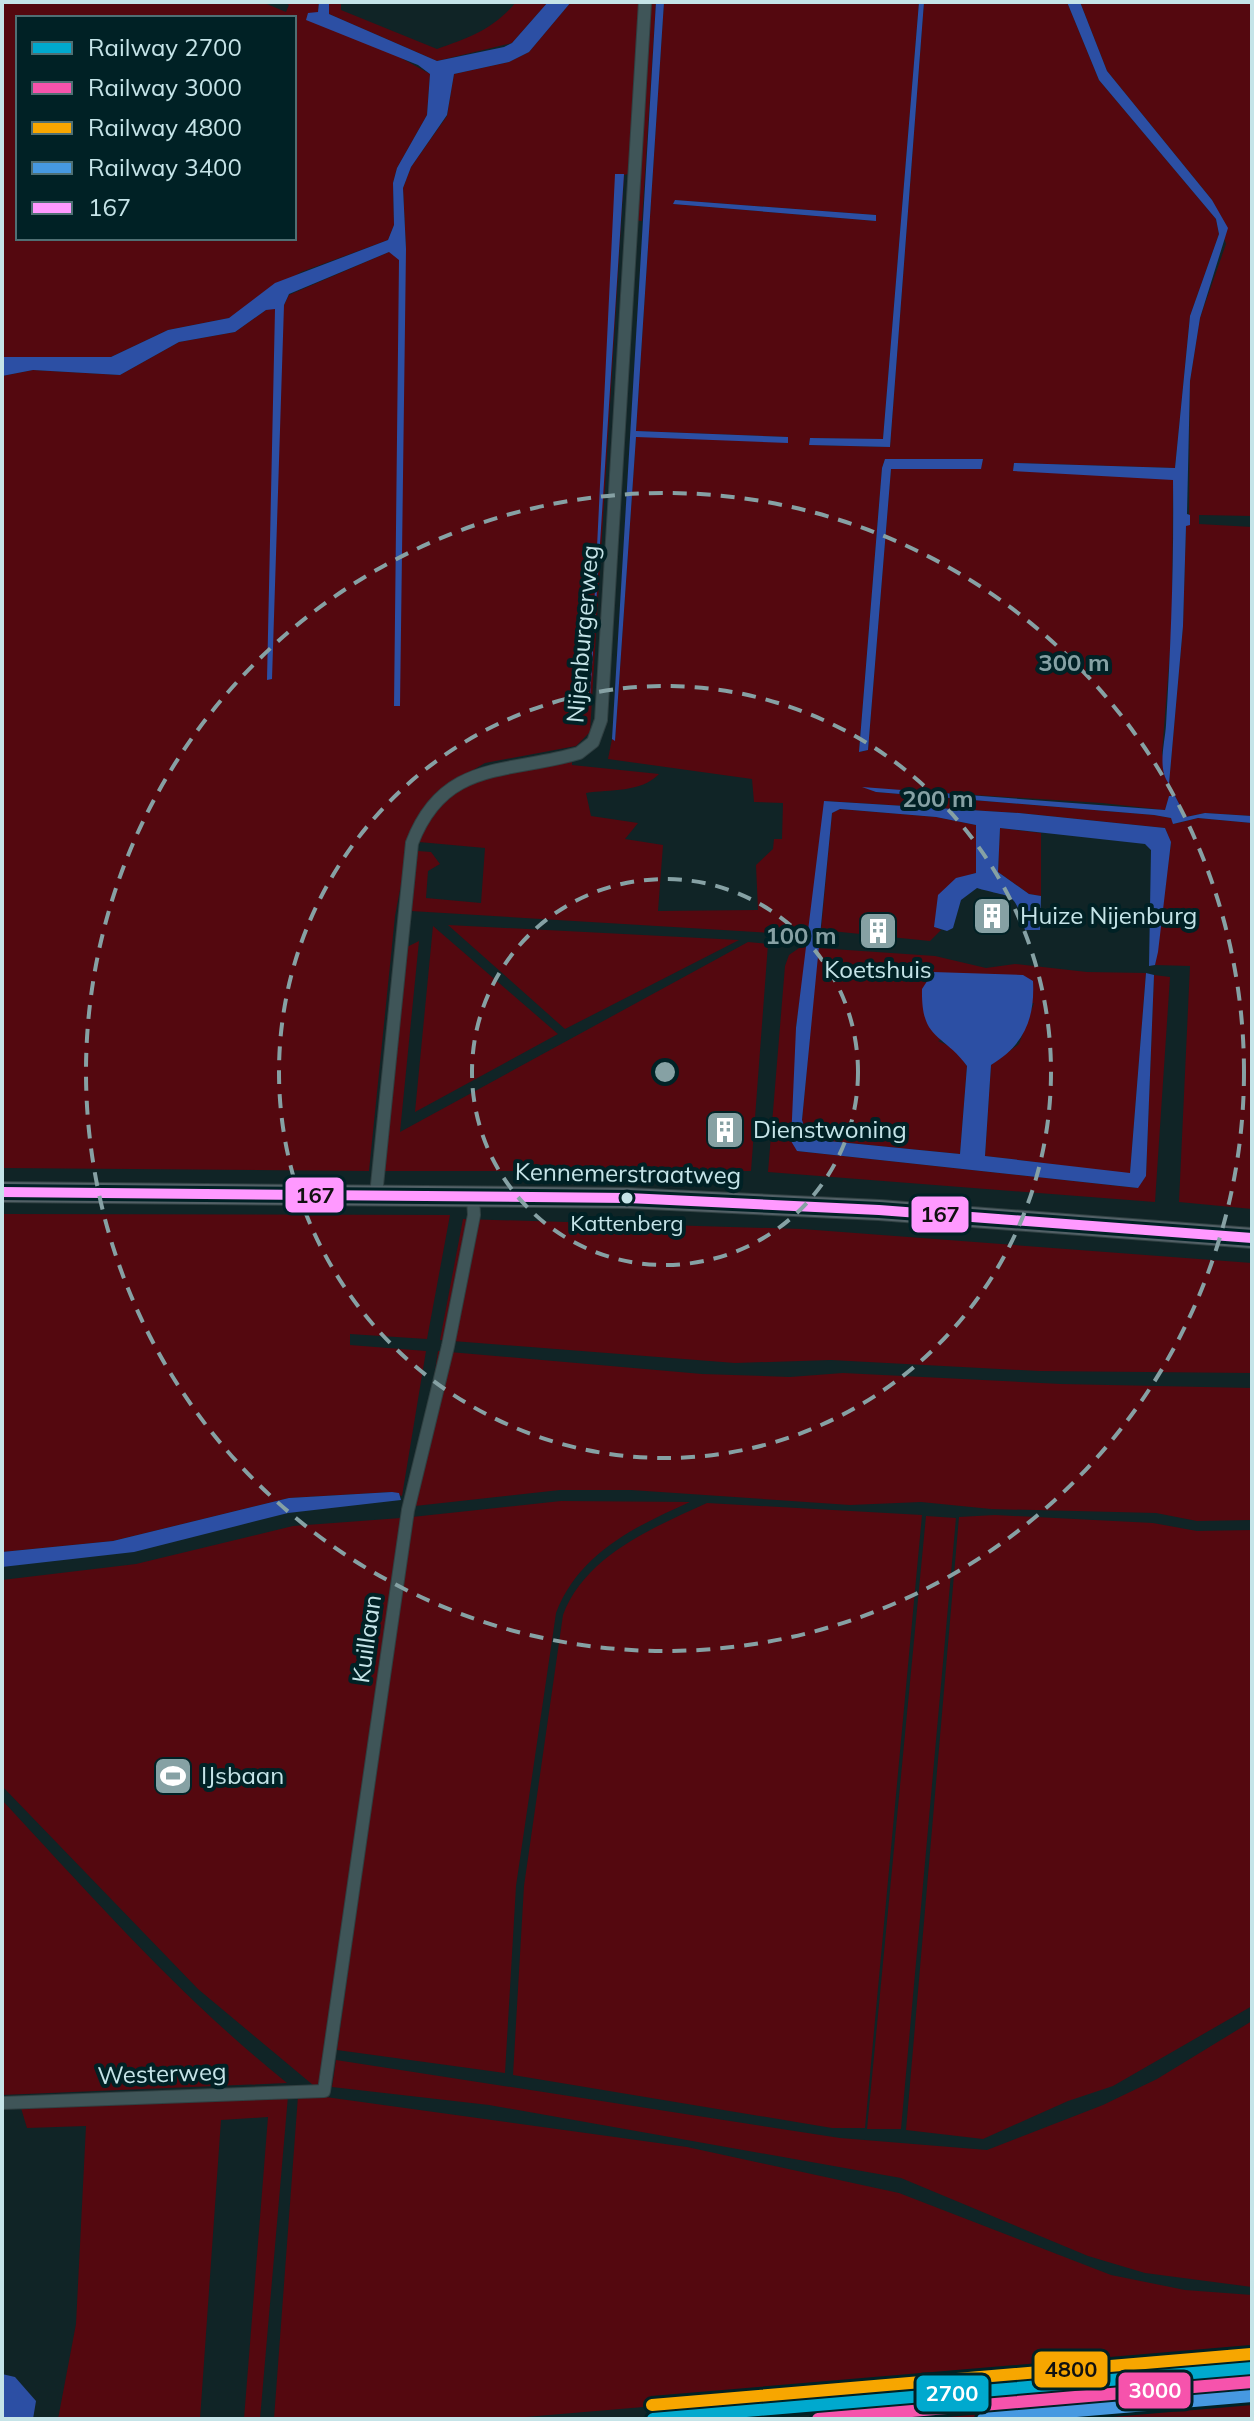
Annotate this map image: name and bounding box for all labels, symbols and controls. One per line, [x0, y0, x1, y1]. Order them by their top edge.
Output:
legend [16, 16, 296, 240]
text: Railway 2700 [88, 32, 242, 62]
text: Railway 3000 [88, 72, 242, 102]
text: Railway 4800 [88, 112, 242, 142]
text: Railway 3400 [88, 152, 242, 182]
text: 167 [88, 192, 131, 222]
street label: Nijenburgerweg [559, 544, 605, 724]
text: 300 m [1038, 647, 1110, 677]
text: 200 m [902, 783, 974, 813]
building icon: Huize Nijenburg [971, 895, 1013, 937]
place label: Huize Nijenburg [1020, 900, 1197, 930]
building icon: Koetshuis [857, 910, 899, 952]
text: 100 m [765, 920, 837, 950]
place label: Koetshuis [824, 954, 932, 984]
centre of rings [651, 1058, 679, 1086]
building icon: Dienstwoning [704, 1109, 746, 1151]
place label: Dienstwoning [753, 1114, 907, 1144]
street label: Kennemerstraatweg [515, 1156, 741, 1190]
line badge: 167 [284, 1176, 345, 1214]
text: 167 [295, 1181, 335, 1209]
marker: Kattenberg [619, 1190, 635, 1206]
line badge: 167 [910, 1195, 970, 1234]
text: 167 [920, 1200, 960, 1228]
place label: Kattenberg [570, 1209, 684, 1237]
street label: Kuillaan [345, 1593, 387, 1685]
sports icon: IJsbaan [152, 1755, 194, 1797]
place label: IJsbaan [201, 1760, 284, 1790]
street label: Westerweg [97, 2056, 227, 2090]
line badge: 4800 [1033, 2350, 1109, 2389]
text: 4800 [1045, 2355, 1097, 2383]
line badge: 3000 [1117, 2371, 1192, 2410]
line badge: 2700 [915, 2374, 990, 2413]
text: 3000 [1129, 2376, 1181, 2404]
text: 2700 [926, 2379, 978, 2407]

